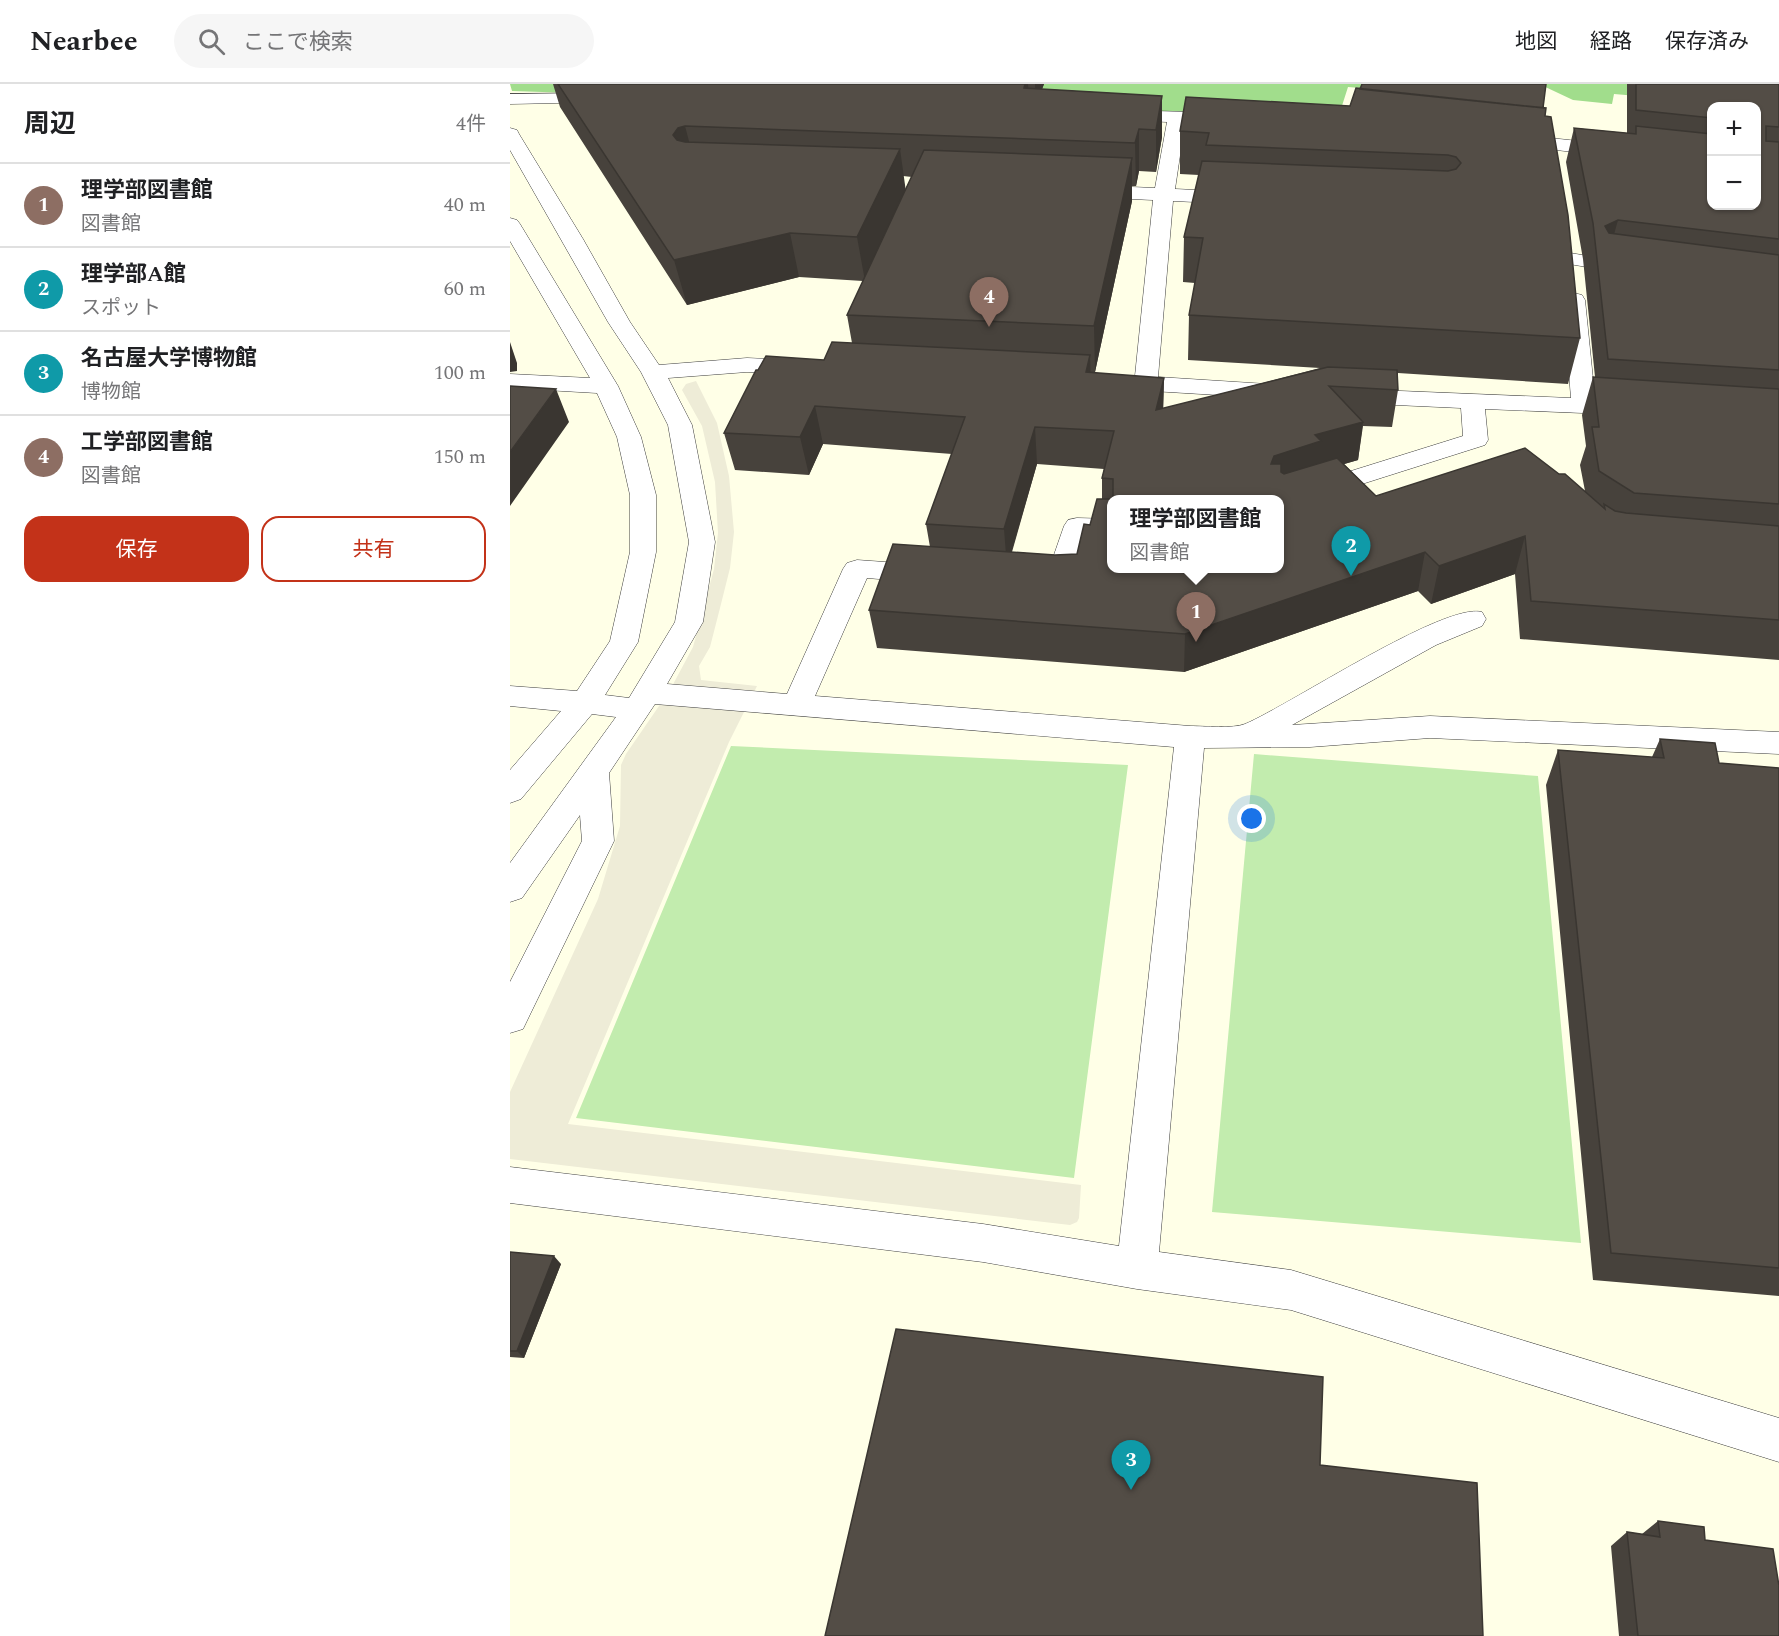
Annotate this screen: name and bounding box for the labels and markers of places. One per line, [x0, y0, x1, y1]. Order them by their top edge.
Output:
pin: 4 [970, 278, 1008, 327]
pin: 2 [1332, 526, 1370, 576]
pin: 1 [1176, 592, 1216, 642]
pin: 3 [1112, 1440, 1150, 1490]

